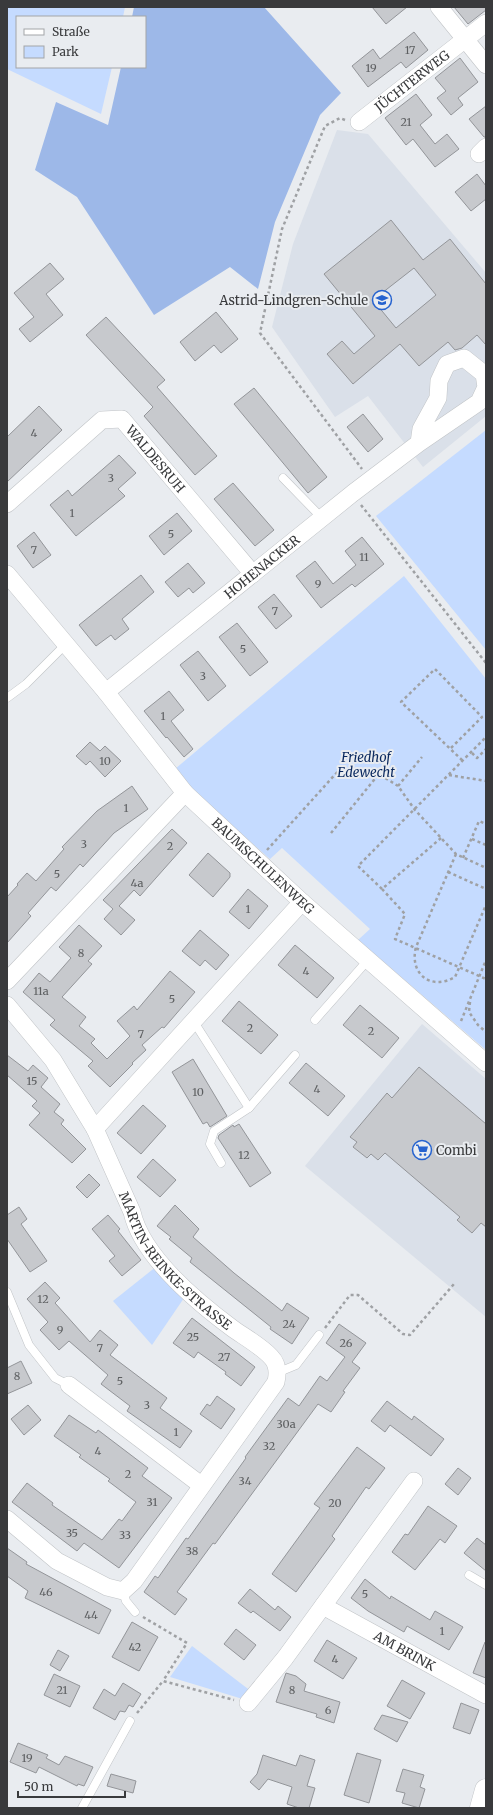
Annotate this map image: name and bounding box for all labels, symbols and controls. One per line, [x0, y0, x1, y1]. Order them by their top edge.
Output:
legend [16, 16, 146, 68]
text: Straße [52, 24, 90, 39]
house number: 17 [405, 43, 415, 57]
text: Park [52, 44, 79, 59]
street label: JÜCHTERWEG [370, 46, 453, 116]
house number: 19 [365, 61, 377, 75]
house number: 21 [400, 115, 412, 129]
school or university icon: Astrid-Lindgren-Schule [371, 289, 393, 311]
place label: Astrid-Lindgren-Schule [218, 292, 368, 309]
street label: WALDESRUH [122, 421, 189, 496]
house number: 4 [31, 426, 38, 440]
house number: 3 [108, 471, 114, 485]
house number: 1 [70, 506, 75, 520]
house number: 5 [168, 527, 174, 541]
street label: HOHENACKER [220, 531, 303, 602]
house number: 7 [31, 543, 37, 557]
house number: 11 [359, 550, 369, 564]
house number: 9 [315, 577, 322, 591]
house number: 7 [272, 604, 278, 618]
house number: 5 [240, 642, 246, 656]
house number: 3 [200, 669, 206, 683]
house number: 1 [161, 709, 166, 723]
park label: Friedhof Edewecht [337, 749, 395, 781]
house number: 10 [99, 754, 111, 768]
house number: 1 [124, 801, 129, 815]
street label: BAUMSCHULENWEG [208, 814, 318, 918]
house number: 3 [81, 837, 87, 851]
house number: 2 [167, 839, 173, 853]
house number: 5 [54, 867, 60, 881]
house number: 4a [131, 876, 144, 890]
house number: 1 [246, 902, 251, 916]
house number: 8 [78, 946, 85, 960]
house number: 4 [303, 964, 310, 978]
house number: 11a [33, 984, 49, 998]
house number: 5 [169, 992, 175, 1006]
house number: 2 [247, 1021, 253, 1035]
house number: 2 [368, 1024, 374, 1038]
house number: 7 [138, 1027, 144, 1041]
house number: 15 [26, 1074, 38, 1088]
house number: 4 [314, 1082, 321, 1096]
house number: 10 [192, 1085, 204, 1099]
supermarket icon: Combi [411, 1139, 433, 1161]
place label: Combi [436, 1142, 477, 1159]
house number: 12 [238, 1148, 250, 1162]
street label: MARTIN-REINKE-STRASSE [115, 1189, 236, 1334]
house number: 12 [37, 1292, 49, 1306]
house number: 24 [283, 1317, 296, 1331]
house number: 9 [57, 1323, 64, 1337]
house number: 25 [187, 1330, 199, 1344]
house number: 26 [340, 1336, 353, 1350]
house number: 7 [97, 1341, 103, 1355]
house number: 27 [218, 1350, 230, 1364]
house number: 8 [14, 1369, 21, 1383]
house number: 5 [117, 1374, 123, 1388]
house number: 3 [144, 1398, 150, 1412]
house number: 30a [276, 1417, 296, 1431]
house number: 1 [174, 1425, 179, 1439]
house number: 32 [263, 1439, 275, 1453]
house number: 4 [95, 1444, 102, 1458]
house number: 2 [125, 1467, 131, 1481]
house number: 34 [239, 1474, 252, 1488]
house number: 31 [147, 1495, 157, 1509]
house number: 20 [328, 1496, 342, 1510]
house number: 35 [66, 1526, 78, 1540]
house number: 33 [119, 1528, 131, 1542]
house number: 38 [186, 1544, 199, 1558]
house number: 46 [39, 1585, 53, 1599]
house number: 5 [362, 1587, 368, 1601]
house number: 44 [84, 1608, 98, 1622]
house number: 1 [440, 1624, 445, 1638]
street label: AM BRINK [370, 1626, 439, 1675]
house number: 42 [129, 1640, 141, 1654]
house number: 4 [332, 1652, 339, 1666]
house number: 21 [56, 1683, 68, 1697]
house number: 8 [289, 1683, 296, 1697]
house number: 6 [325, 1703, 332, 1717]
house number: 19 [21, 1751, 33, 1765]
scale bar [18, 1773, 125, 1799]
text: 50 m [24, 1779, 53, 1794]

